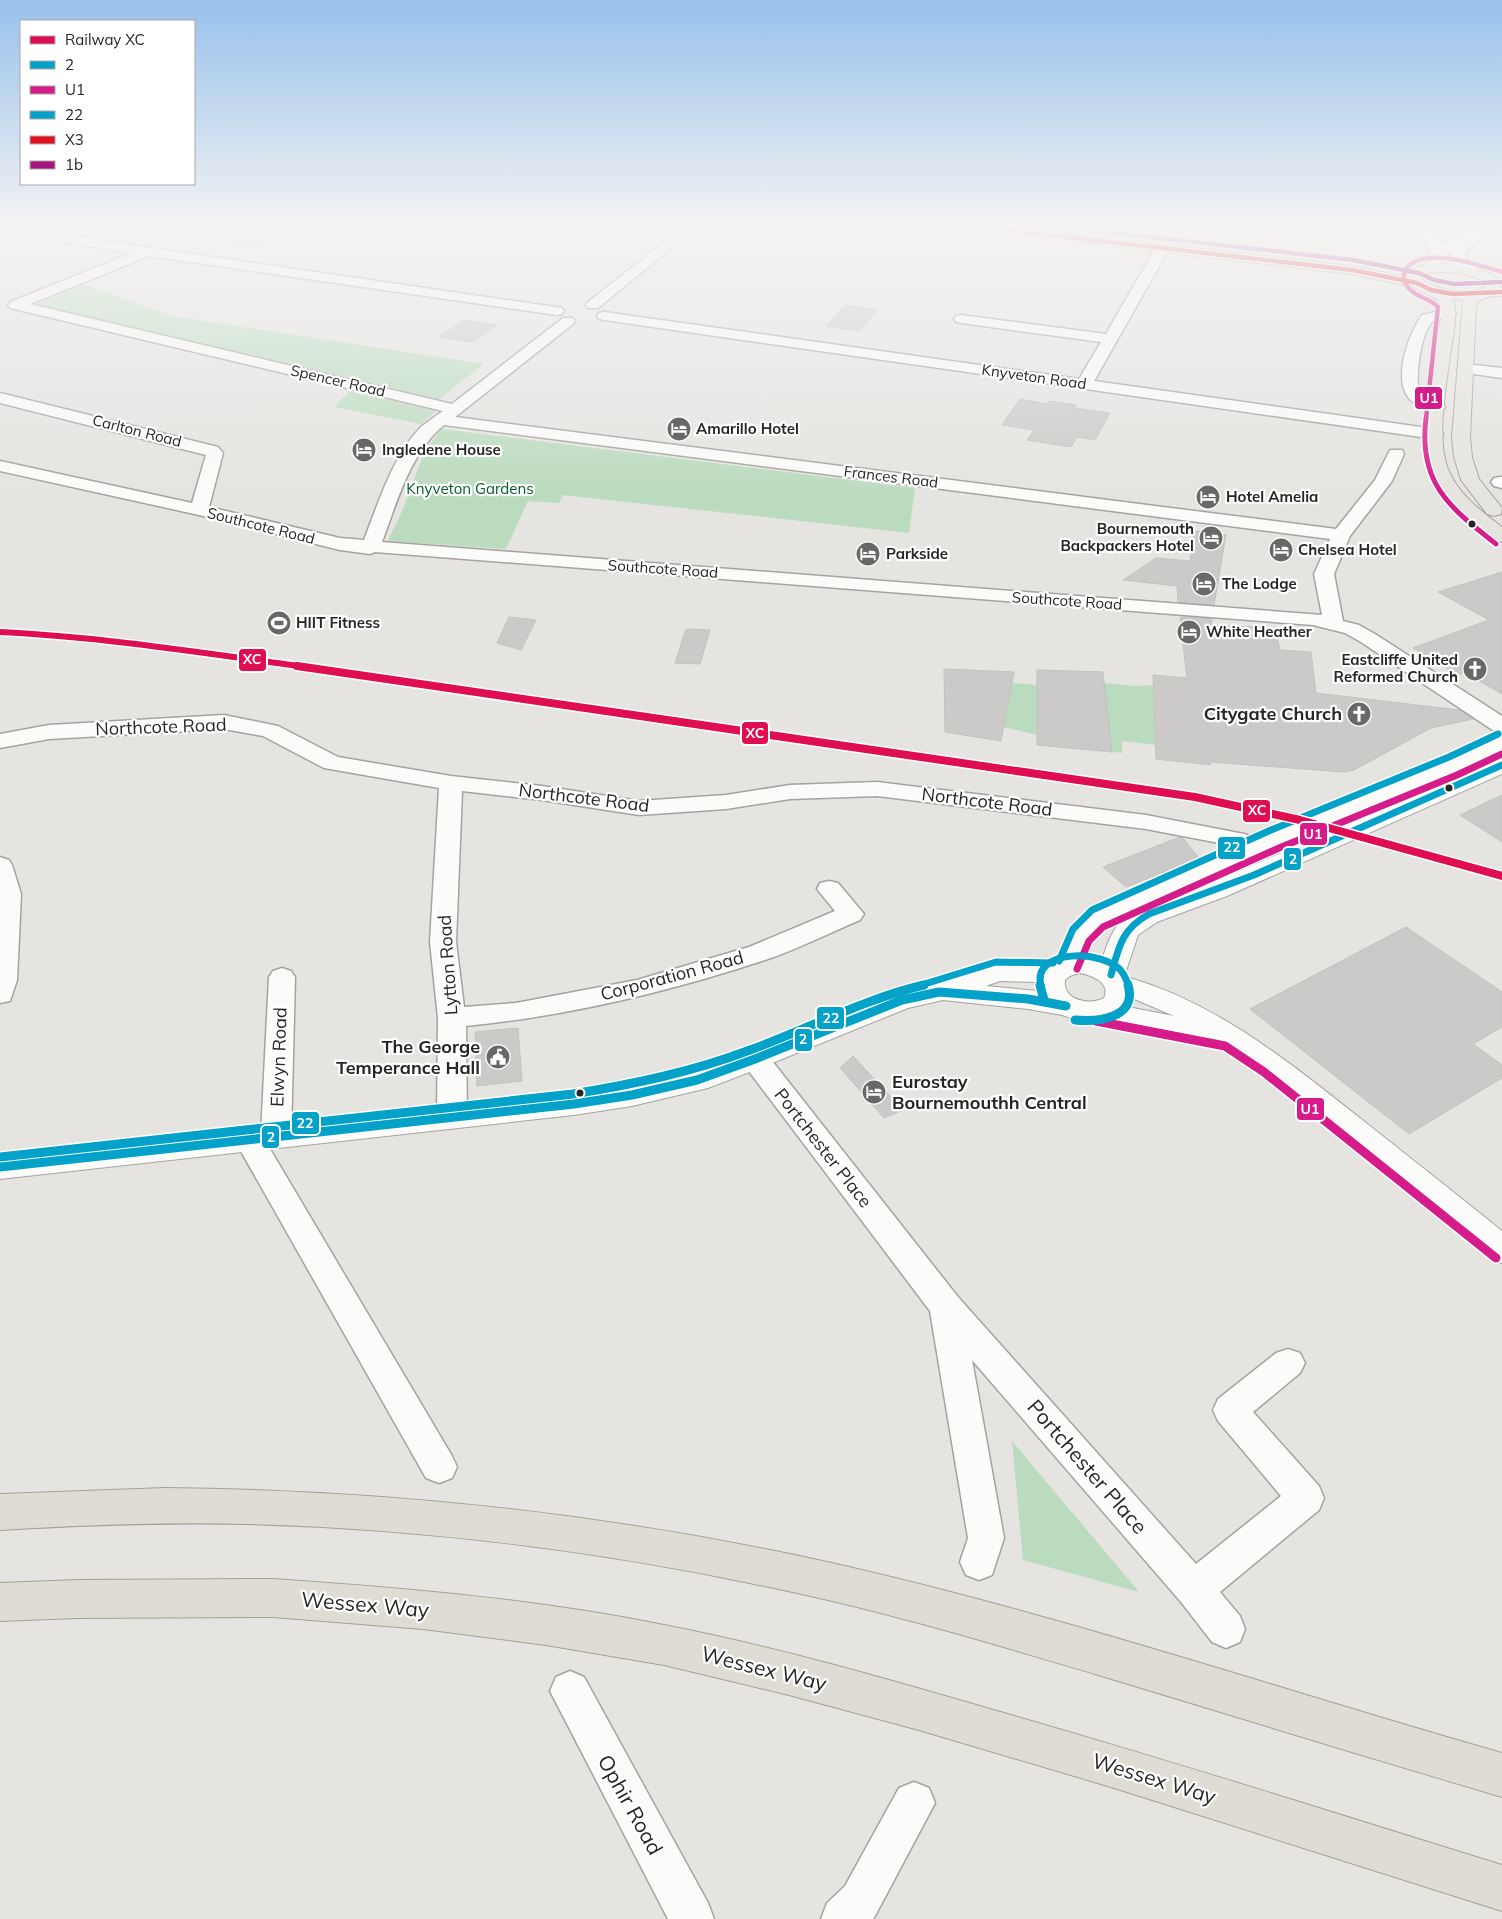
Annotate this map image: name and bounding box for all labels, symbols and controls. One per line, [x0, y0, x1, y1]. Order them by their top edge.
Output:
legend [20, 20, 195, 185]
text: Railway XC [65, 30, 145, 49]
text: 2 [65, 55, 74, 74]
text: U1 [65, 80, 85, 99]
text: 22 [65, 105, 83, 124]
text: X3 [65, 130, 84, 149]
text: 1b [65, 155, 83, 174]
street label: Spencer Road [289, 360, 387, 401]
street label: Knyveton Road [980, 360, 1088, 393]
line badge: U1 [1414, 386, 1443, 410]
text: U1 [1420, 389, 1438, 407]
street label: Carlton Road [91, 410, 184, 451]
hotel icon: Amarillo Hotel [666, 416, 692, 442]
place label: Amarillo Hotel [696, 419, 799, 438]
hotel icon: Ingledene House [351, 437, 377, 463]
place label: Ingledene House [382, 440, 501, 459]
street label: Frances Road [843, 461, 939, 492]
park label: Knyveton Gardens [406, 479, 534, 498]
hotel icon: Hotel Amelia [1195, 484, 1221, 510]
place label: Hotel Amelia [1226, 487, 1318, 506]
street label: Southcote Road [205, 503, 317, 548]
place label: Bournemouth Backpackers Hotel [1060, 519, 1194, 555]
unlabelled marker [1467, 519, 1477, 529]
hotel icon: Bournemouth Backpackers Hotel [1198, 525, 1224, 551]
hotel icon: Chelsea Hotel [1268, 537, 1294, 563]
place label: Chelsea Hotel [1298, 540, 1397, 559]
hotel icon: Parkside [855, 541, 881, 567]
place label: Parkside [886, 544, 948, 563]
street label: Southcote Road [607, 555, 719, 582]
hotel icon: The Lodge [1191, 571, 1217, 597]
place label: The Lodge [1222, 574, 1297, 593]
street label: Southcote Road [1011, 587, 1123, 614]
sports icon: HIIT Fitness [266, 610, 292, 636]
place label: HIIT Fitness [296, 613, 380, 632]
hotel icon: White Heather [1176, 619, 1202, 645]
place label: White Heather [1206, 622, 1312, 641]
line badge: XC [238, 648, 267, 672]
text: XC [242, 650, 261, 668]
place label: Eastcliffe United Reformed Church [1334, 650, 1458, 686]
church icon: Eastcliffe United Reformed Church [1462, 656, 1488, 682]
church icon: Citygate Church [1346, 701, 1372, 727]
place label: Citygate Church [1204, 702, 1342, 725]
street label: Northcote Road [95, 713, 227, 740]
line badge: XC [741, 721, 769, 745]
text: XC [745, 724, 764, 742]
street label: Northcote Road [517, 778, 651, 817]
street label: Northcote Road [920, 782, 1054, 821]
unlabelled marker [1444, 783, 1454, 793]
line badge: XC [1242, 799, 1271, 823]
text: XC [1247, 801, 1266, 819]
line badge: U1 [1299, 822, 1328, 846]
text: U1 [1304, 825, 1322, 843]
line badge: 22 [1217, 836, 1246, 860]
text: 22 [1224, 838, 1240, 856]
line badge: 2 [1283, 847, 1302, 871]
text: 2 [1289, 850, 1297, 868]
street label: Lytton Road [433, 914, 462, 1016]
street label: Corporation Road [598, 945, 746, 1006]
line badge: 22 [816, 1006, 845, 1030]
street label: Elwyn Road [265, 1007, 292, 1107]
text: 22 [823, 1009, 839, 1027]
line badge: 2 [794, 1028, 813, 1052]
text: 2 [799, 1030, 807, 1048]
place label: The George Temperance Hall [336, 1035, 480, 1079]
public building icon: The George Temperance Hall [485, 1044, 511, 1070]
place label: Eurostay Bournemouthh Central [892, 1070, 1087, 1114]
hotel icon: Eurostay Bournemouthh Central [861, 1079, 887, 1105]
street label: Portchester Place [770, 1083, 877, 1212]
unlabelled marker [575, 1088, 585, 1098]
line badge: U1 [1296, 1097, 1325, 1121]
text: U1 [1301, 1100, 1319, 1118]
line badge: 22 [291, 1111, 320, 1135]
text: 22 [297, 1114, 313, 1132]
line badge: 2 [261, 1125, 280, 1149]
text: 2 [267, 1128, 275, 1146]
street label: Portchester Place [1022, 1394, 1153, 1539]
street label: Wessex Way [300, 1585, 430, 1623]
street label: Wessex Way [699, 1640, 830, 1696]
street label: Wessex Way [1089, 1747, 1219, 1809]
street label: Ophir Road [593, 1750, 669, 1859]

